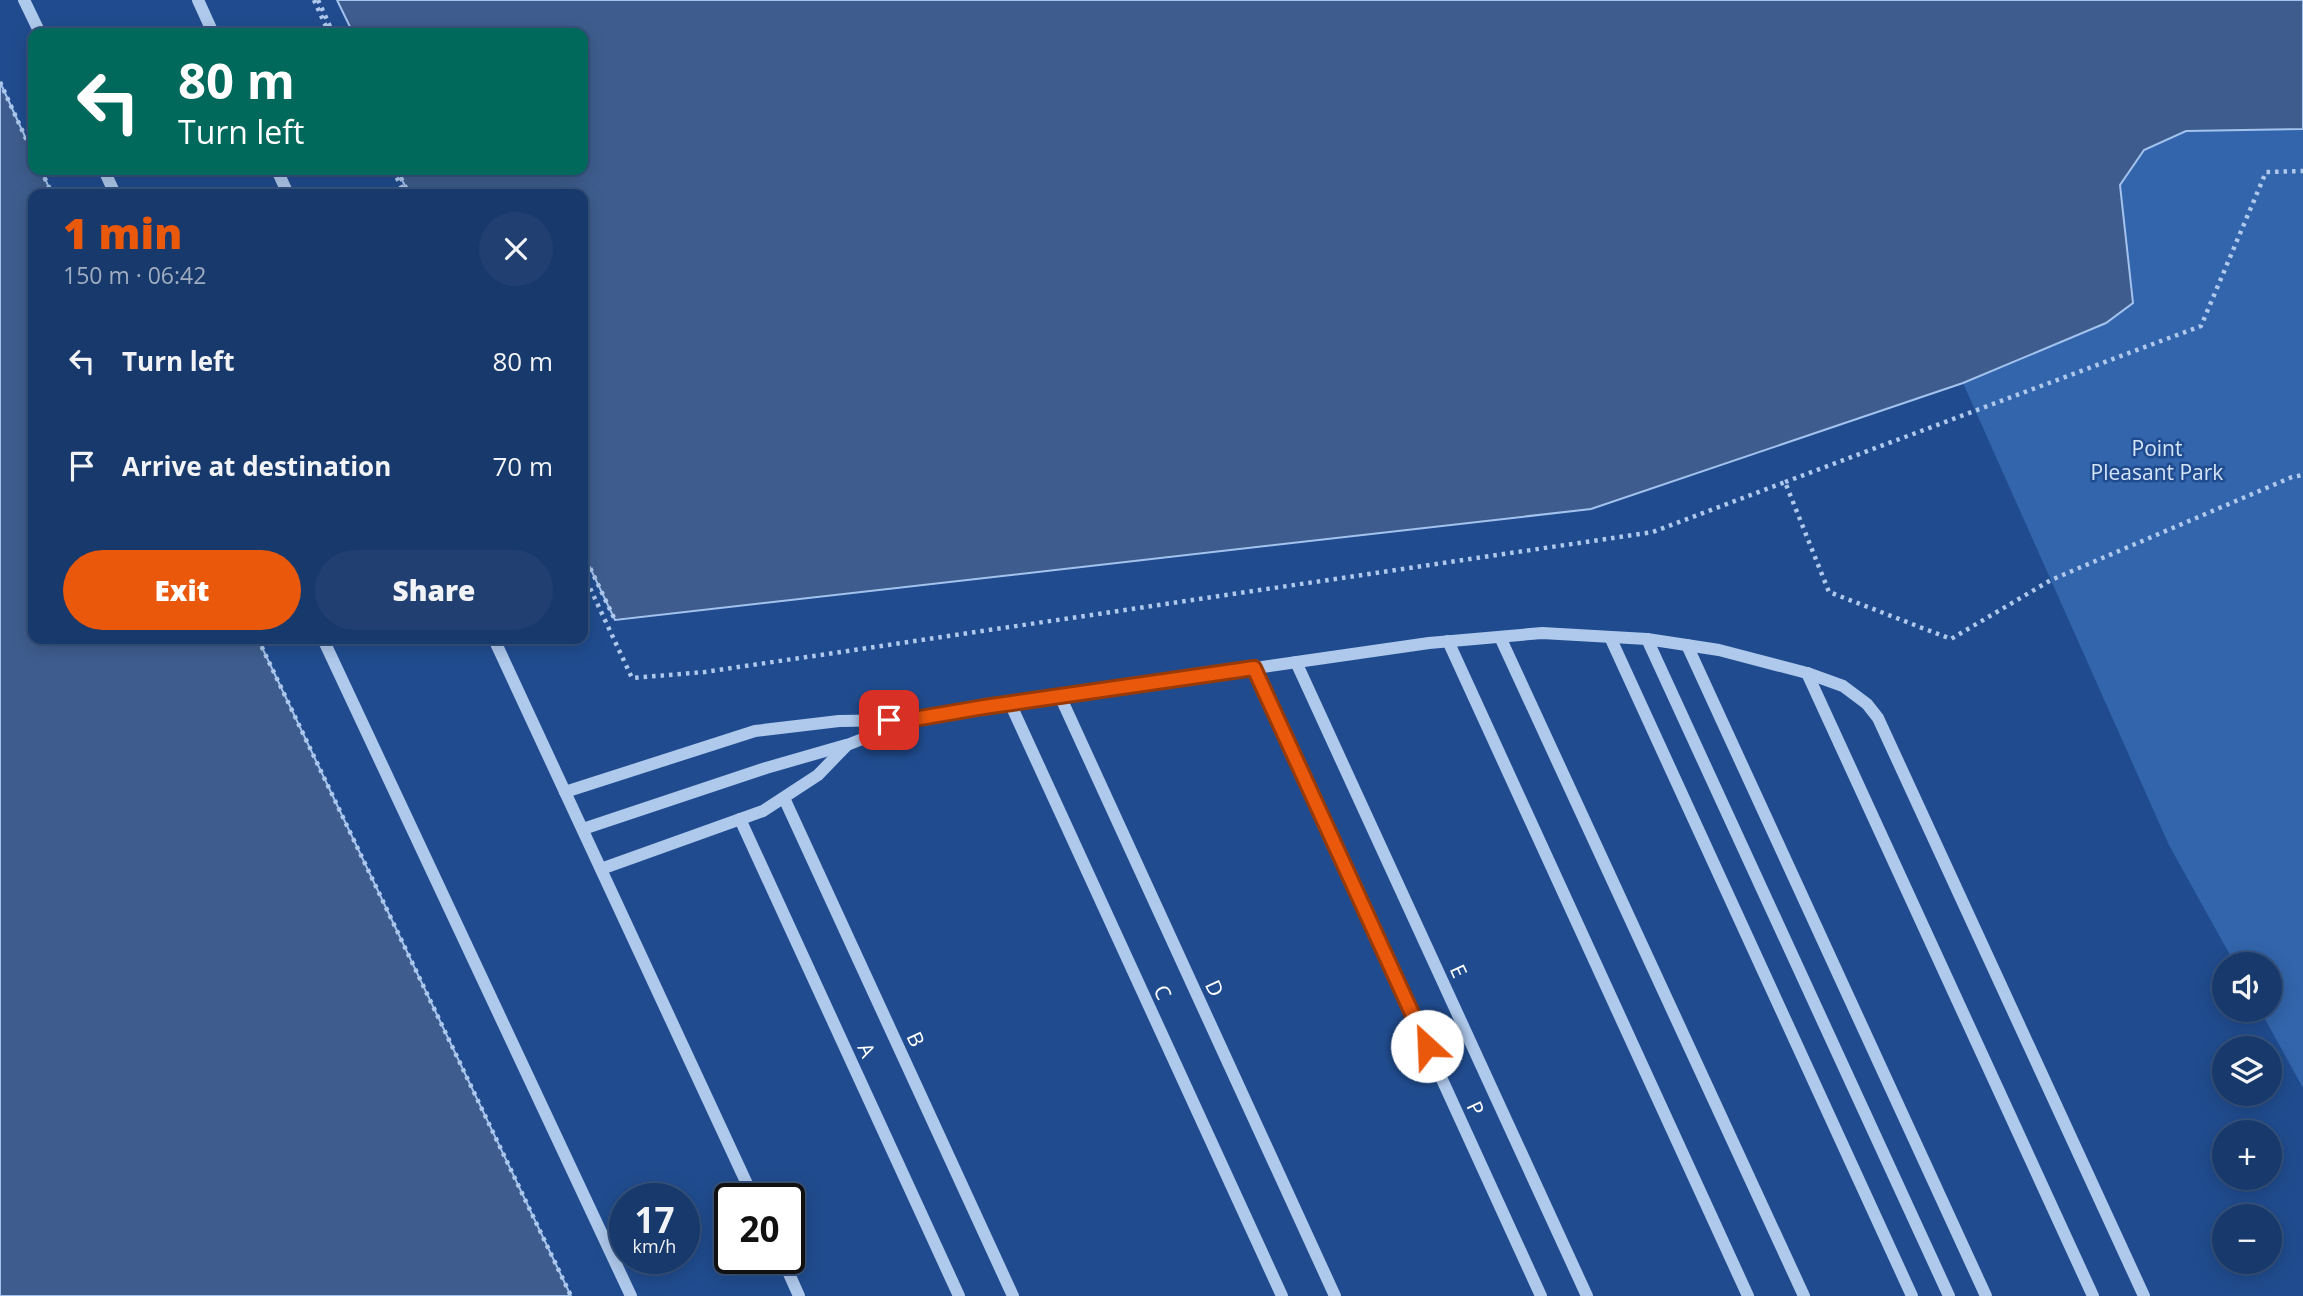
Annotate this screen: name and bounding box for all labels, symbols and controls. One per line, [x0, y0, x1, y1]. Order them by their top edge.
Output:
text: 80 m [178, 47, 295, 113]
icon: left [63, 56, 154, 147]
text: Turn left [178, 110, 304, 153]
text: 1 min [63, 204, 182, 261]
button: close [479, 212, 553, 286]
text: 150 m · 06:42 [63, 259, 206, 291]
icon: left [63, 342, 101, 380]
text: Turn left [122, 343, 234, 379]
text: 80 m [492, 343, 553, 379]
park label: Point Pleasant Park [2091, 434, 2223, 486]
icon: arrive [63, 447, 101, 485]
text: Arrive at destination [122, 448, 391, 484]
text: 70 m [492, 448, 553, 484]
button: Exit [63, 550, 301, 630]
button: Share [315, 550, 553, 630]
pin [859, 690, 919, 750]
icon: arrive [870, 701, 908, 739]
map controls [2212, 952, 2282, 1274]
button: sound [2212, 952, 2282, 1022]
street label: E [1444, 960, 1474, 982]
street label: D [1199, 975, 1231, 1001]
street label: C [1148, 980, 1178, 1004]
position arrow [1390, 1009, 1464, 1083]
street label: B [900, 1027, 932, 1051]
button: layers [2212, 1036, 2282, 1106]
street label: A [852, 1038, 883, 1063]
street label: P [1461, 1096, 1491, 1120]
button: + [2212, 1120, 2282, 1190]
speed limit sign: 20 [714, 1183, 805, 1274]
text: 17 [634, 1196, 675, 1243]
button: − [2212, 1204, 2282, 1274]
text: km/h [633, 1234, 676, 1258]

